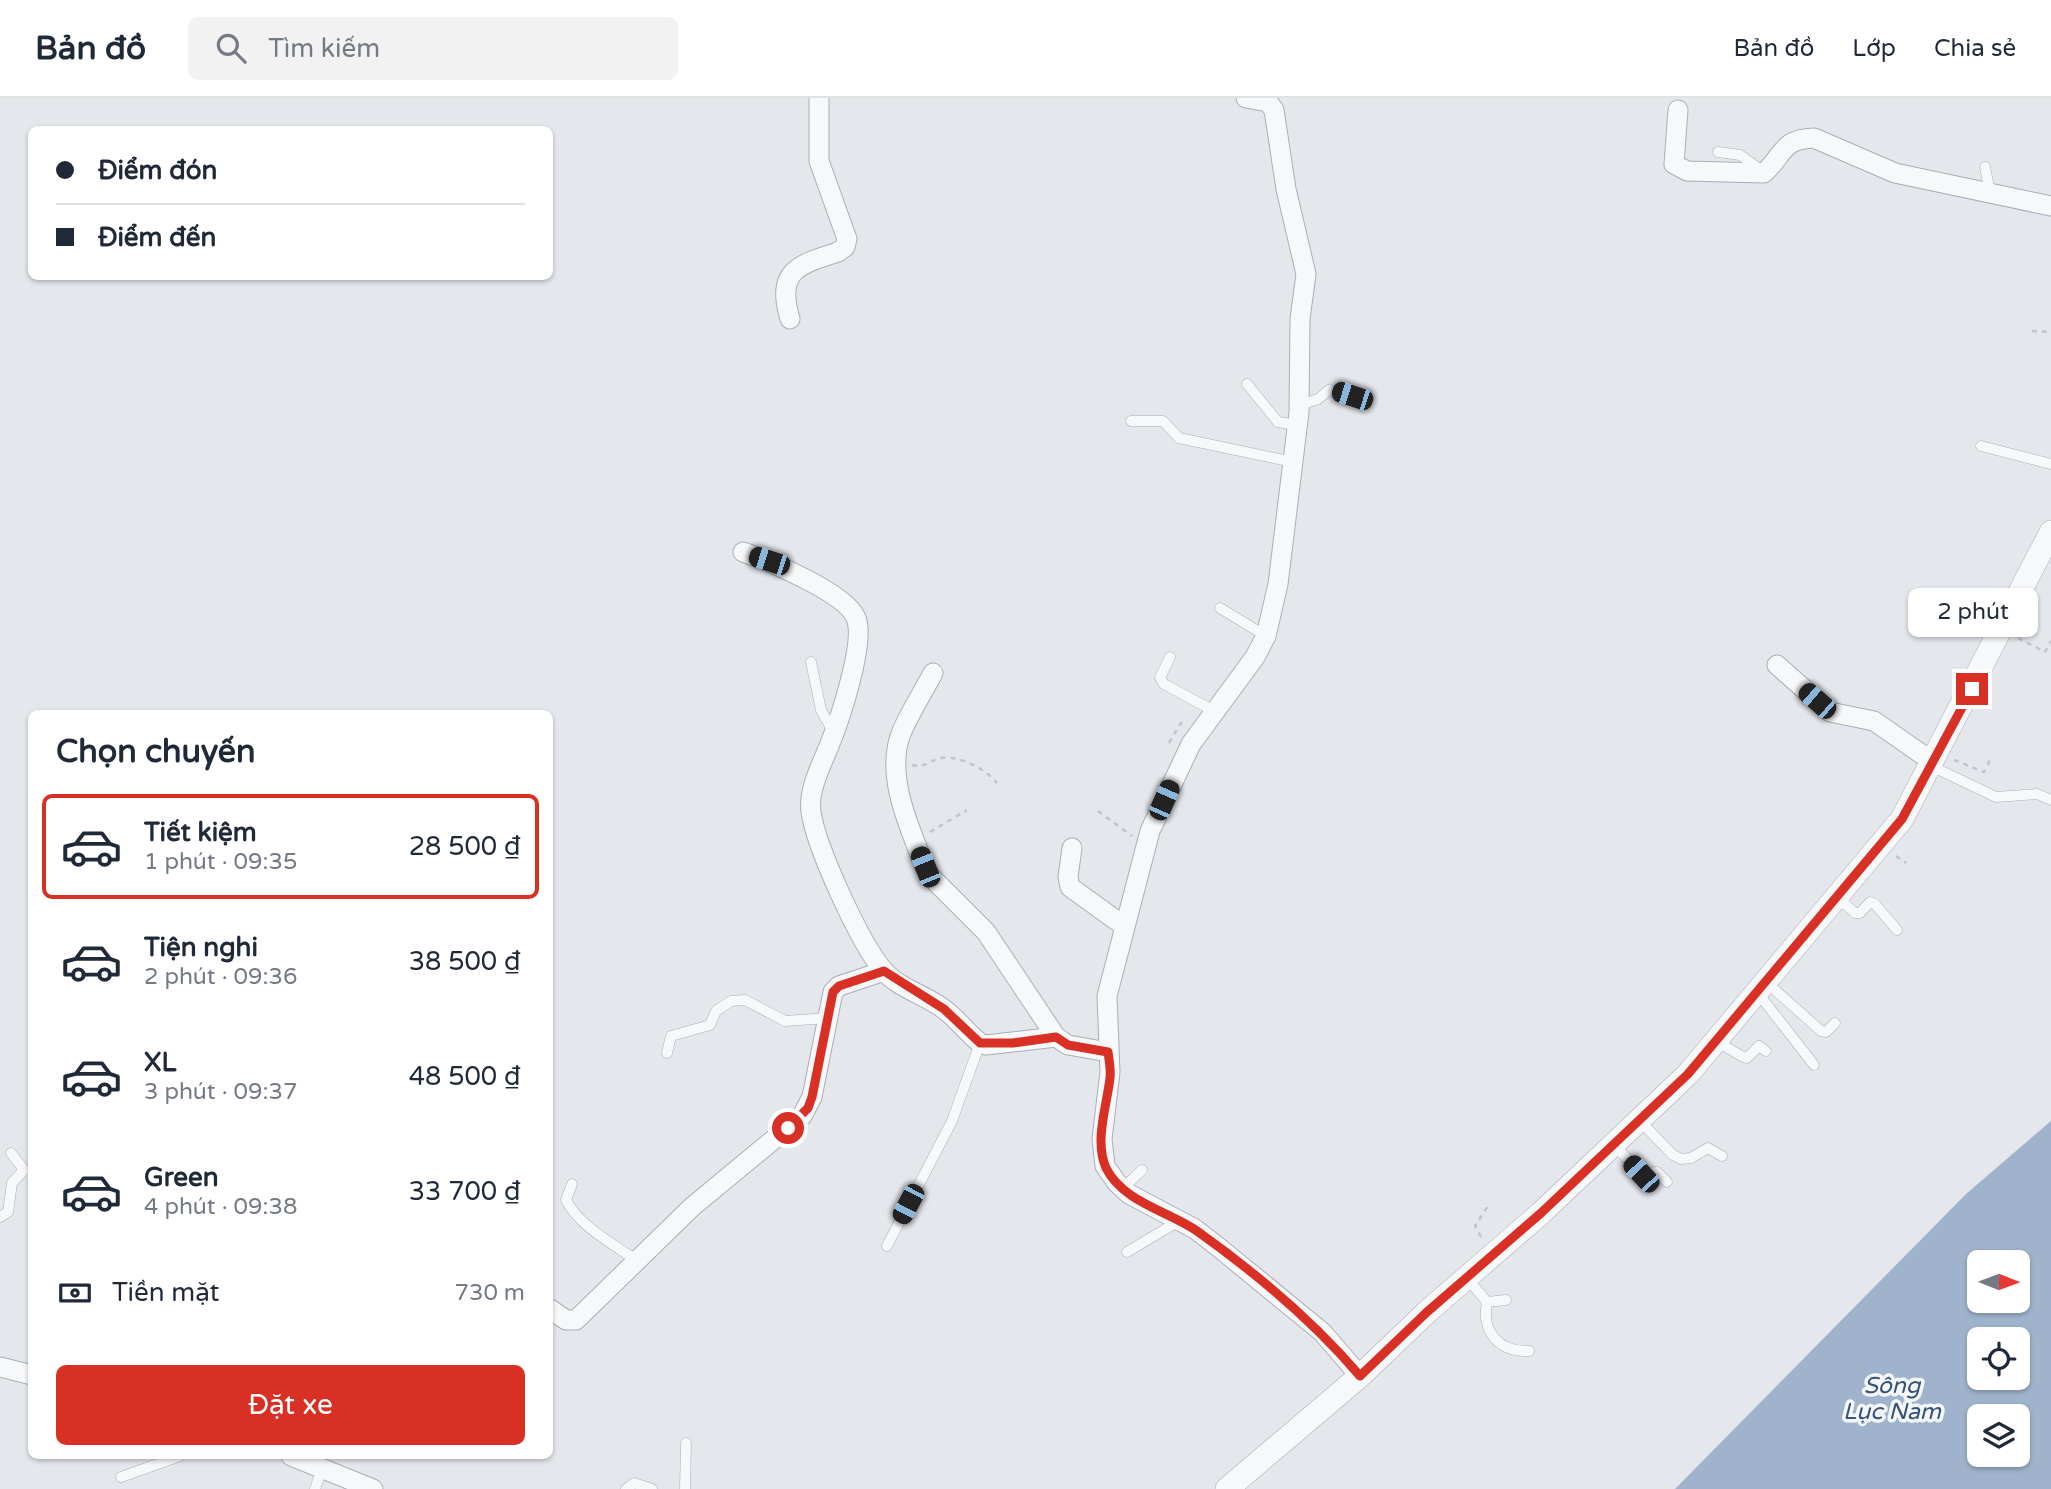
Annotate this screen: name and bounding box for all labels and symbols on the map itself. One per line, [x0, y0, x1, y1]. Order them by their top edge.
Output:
car [1329, 380, 1376, 412]
car [746, 545, 793, 577]
callout: 2 phút [1907, 588, 2037, 636]
route end [1956, 673, 1988, 705]
car [1795, 679, 1840, 723]
car [1146, 777, 1183, 823]
car [908, 844, 943, 890]
route start [772, 1112, 804, 1144]
car [1619, 1151, 1664, 1197]
car [889, 1181, 928, 1227]
north arrow [1967, 1250, 2030, 1312]
water label: Sông Lục Nam [1843, 1372, 1942, 1426]

